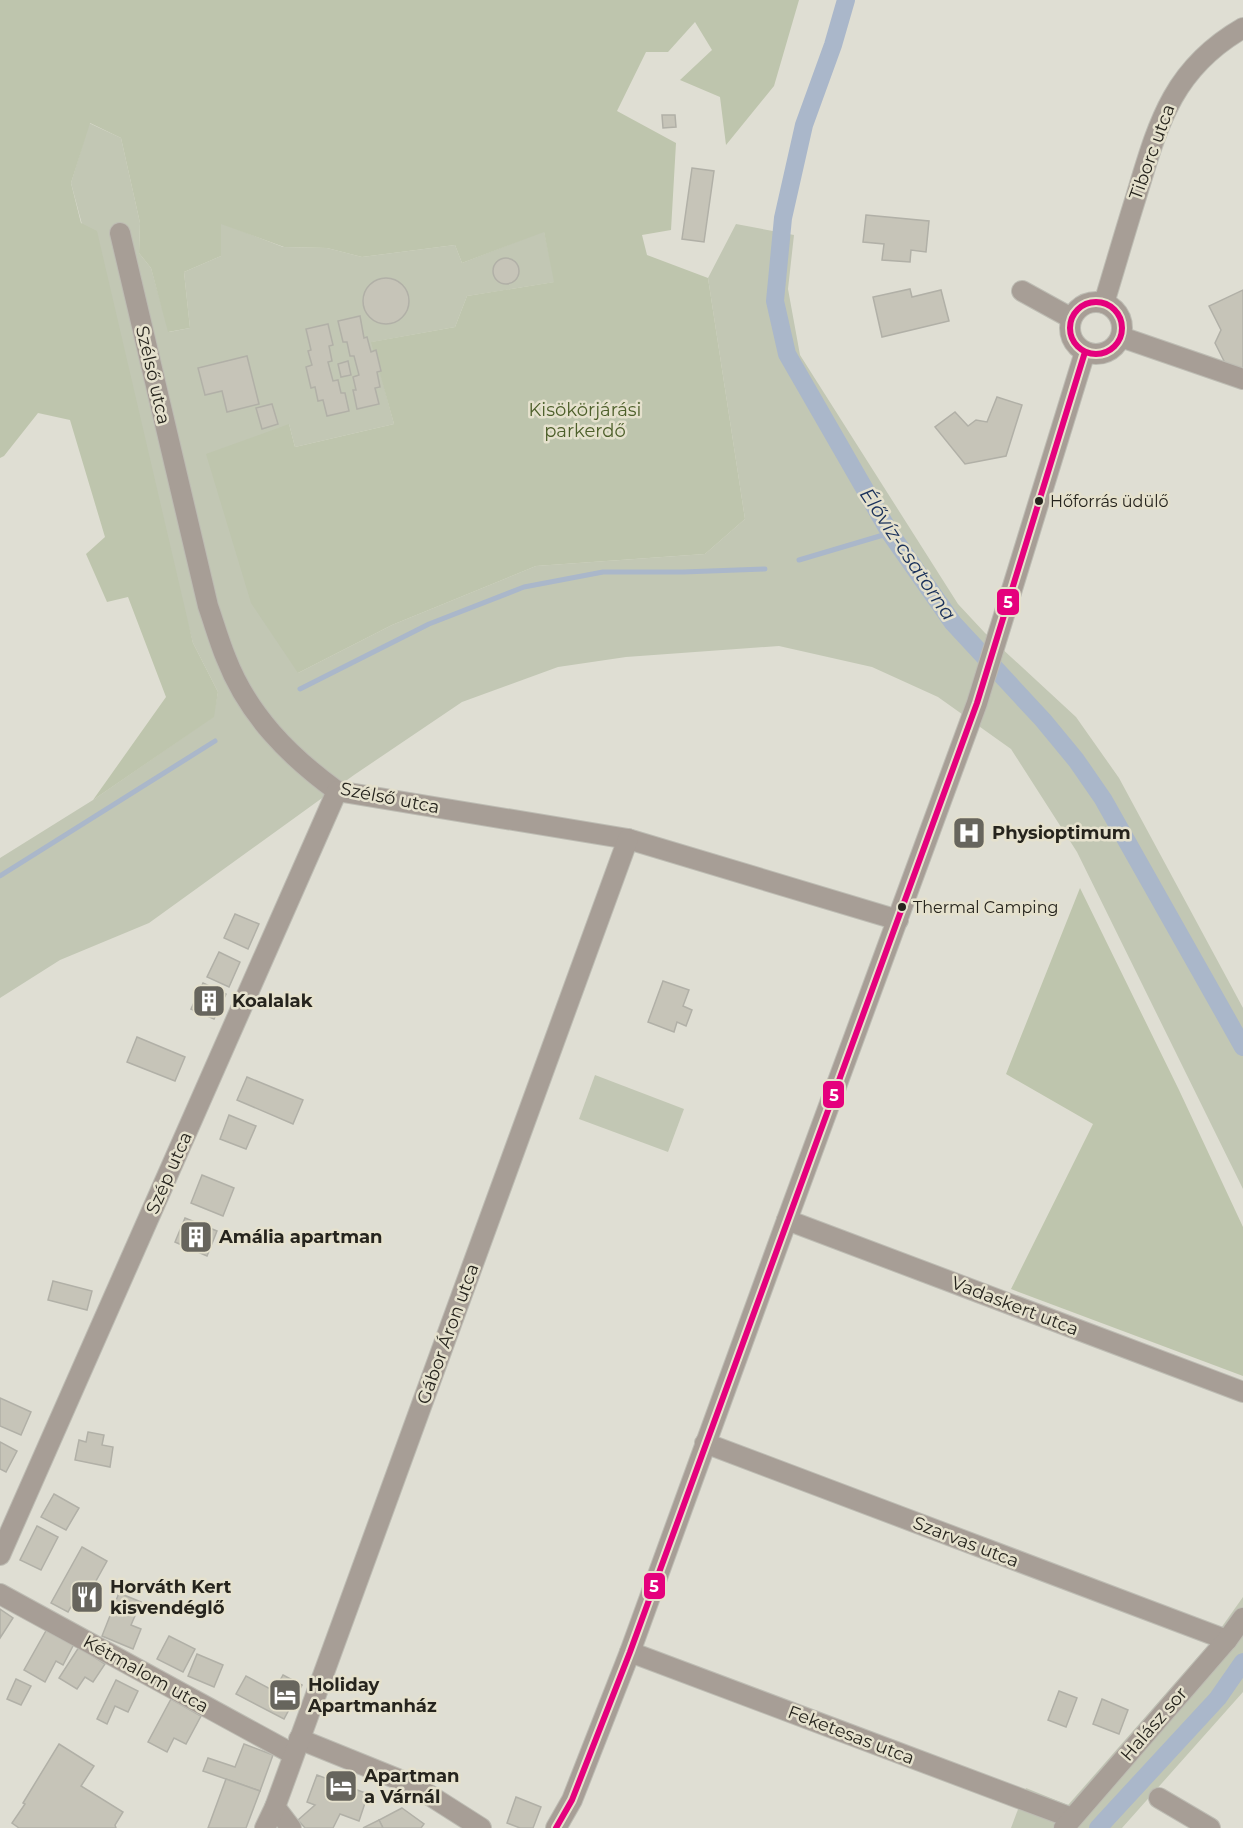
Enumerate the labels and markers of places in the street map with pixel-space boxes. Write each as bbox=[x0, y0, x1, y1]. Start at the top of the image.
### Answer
place label: Hőforrás üdülő bbox=[1050, 492, 1169, 511]
marker: Hőforrás üdülő bbox=[1033, 495, 1045, 507]
hospital icon: Physioptimum bbox=[951, 815, 987, 851]
place label: Physioptimum bbox=[992, 822, 1131, 844]
place label: Thermal Camping bbox=[913, 898, 1058, 917]
marker: Thermal Camping bbox=[896, 901, 908, 913]
building icon: Koalalak bbox=[191, 983, 227, 1019]
place label: Koalalak bbox=[232, 990, 313, 1012]
building icon: Amália apartman bbox=[178, 1219, 214, 1255]
place label: Amália apartman bbox=[218, 1226, 383, 1248]
place label: Horváth Kert kisvendéglő bbox=[110, 1576, 232, 1619]
restaurant icon: Horváth Kert kisvendéglő bbox=[69, 1579, 105, 1615]
place label: Holiday Apartmanház bbox=[307, 1674, 437, 1717]
hotel icon: Holiday Apartmanház bbox=[267, 1677, 303, 1713]
place label: Apartman a Várnál bbox=[363, 1765, 459, 1808]
hotel icon: Apartman a Várnál bbox=[323, 1768, 359, 1804]

